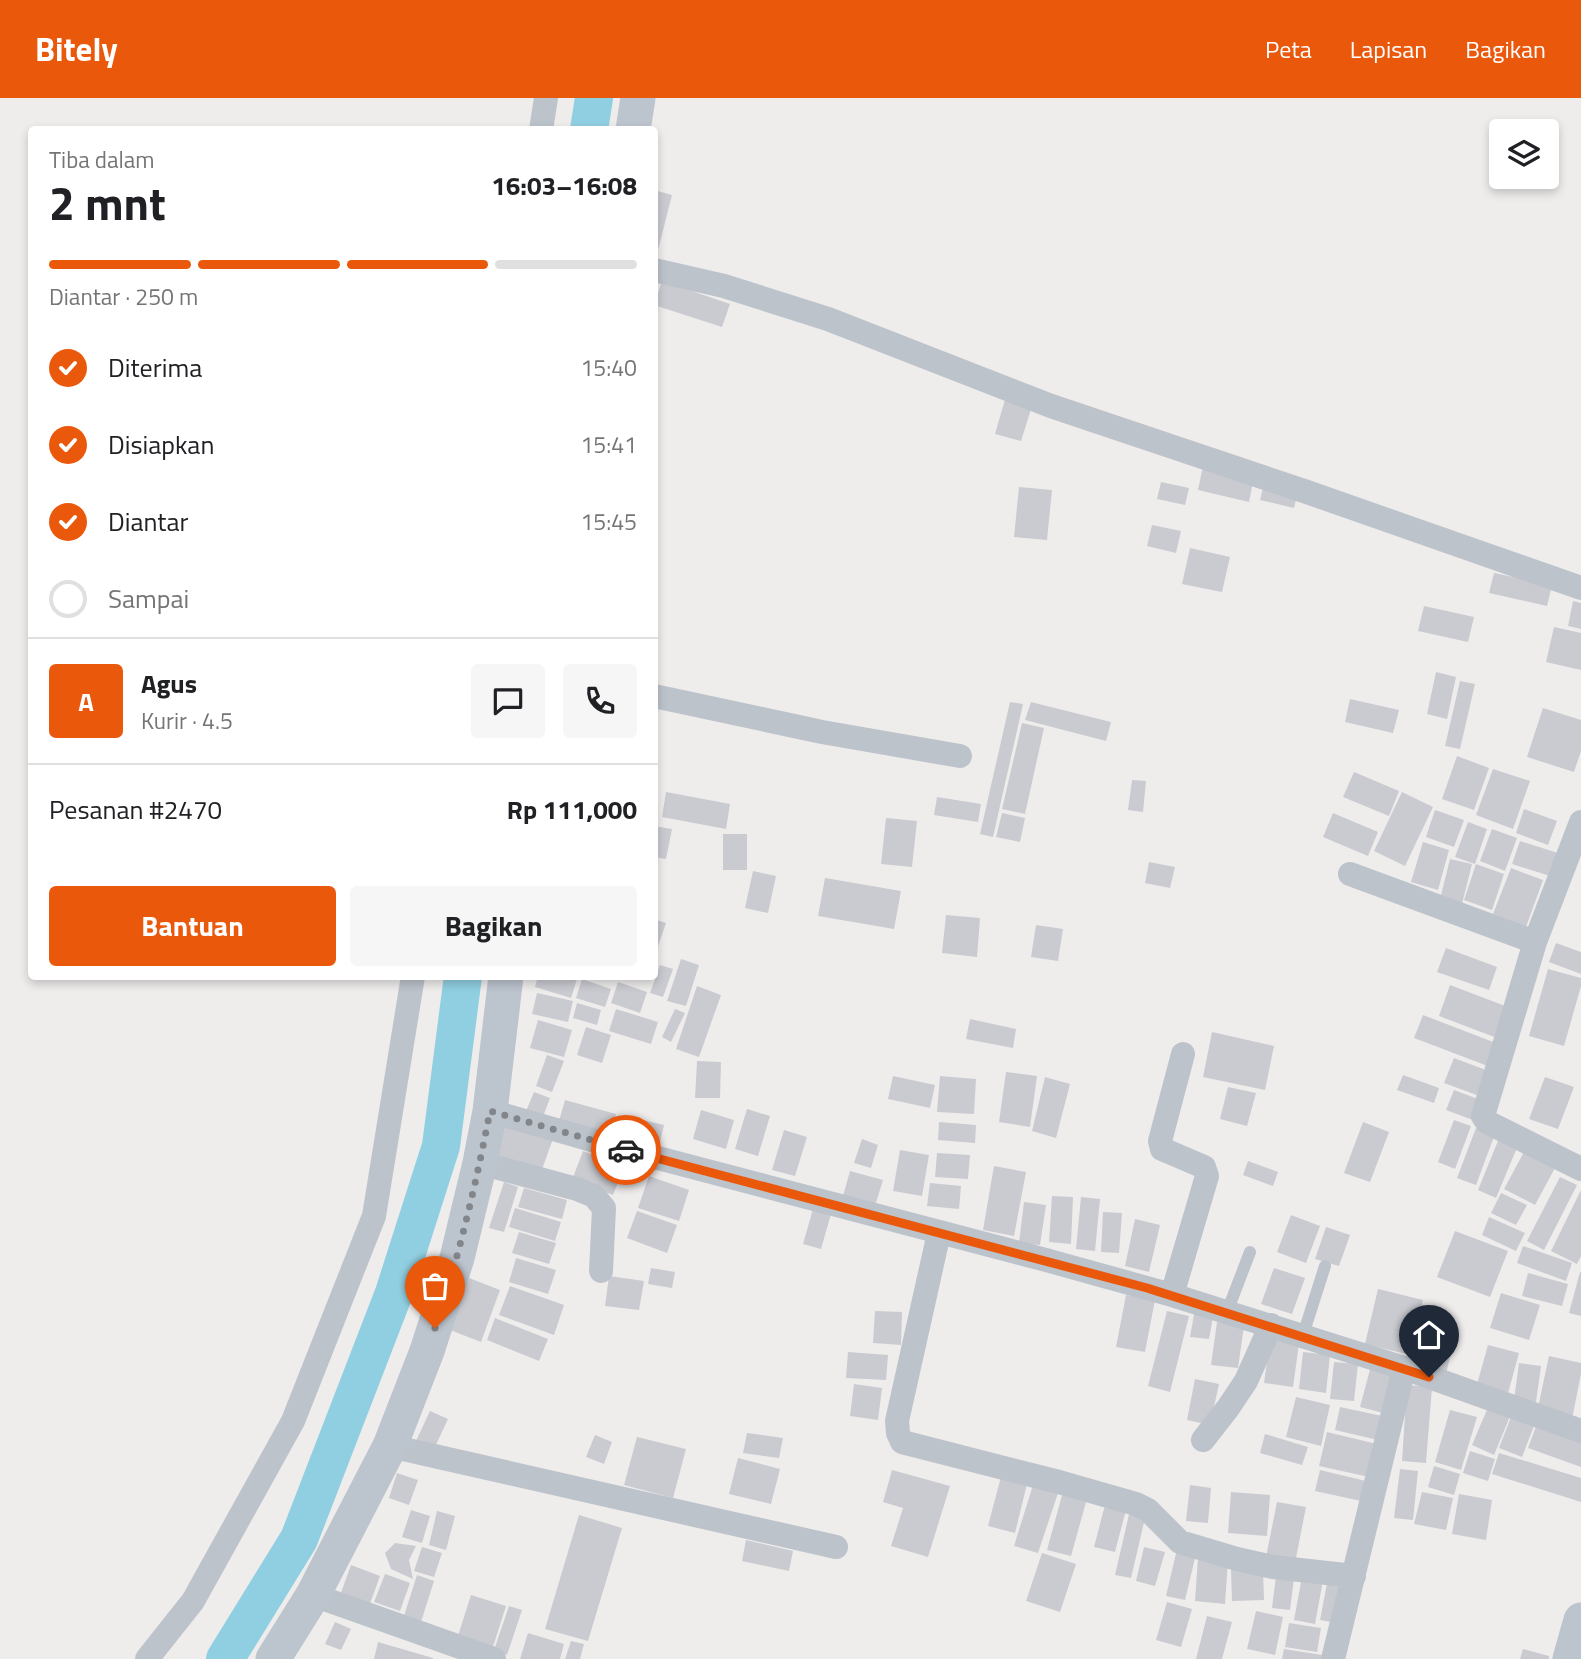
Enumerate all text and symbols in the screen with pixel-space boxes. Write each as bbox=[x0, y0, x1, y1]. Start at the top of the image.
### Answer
text: Bitely bbox=[35, 24, 118, 74]
text: Peta bbox=[1265, 31, 1312, 67]
text: Lapisan bbox=[1350, 31, 1427, 67]
text: Bagikan bbox=[1465, 31, 1546, 67]
map controls bbox=[1489, 119, 1559, 189]
button: layers bbox=[1489, 119, 1559, 189]
text: Tiba dalam bbox=[49, 142, 155, 177]
text: 16:03–16:08 bbox=[491, 166, 637, 205]
text: 2 mnt bbox=[49, 168, 166, 238]
text: Diantar · 250 m bbox=[49, 279, 198, 314]
text: Diterima bbox=[108, 348, 202, 387]
icon: check bbox=[49, 349, 87, 387]
text: 15:40 bbox=[580, 350, 637, 385]
text: Disiapkan bbox=[108, 425, 214, 464]
icon: check bbox=[49, 426, 87, 464]
text: 15:41 bbox=[580, 427, 637, 462]
text: Diantar bbox=[108, 502, 189, 541]
icon: check bbox=[49, 503, 87, 541]
text: 15:45 bbox=[580, 504, 637, 539]
text: Sampai bbox=[108, 579, 189, 618]
text: Agus bbox=[141, 664, 197, 703]
button: chat bbox=[471, 664, 545, 738]
button: phone bbox=[563, 664, 637, 738]
text: A bbox=[78, 682, 94, 721]
text: Kurir · 4.5 bbox=[141, 703, 233, 738]
text: Pesanan #2470 bbox=[49, 790, 222, 829]
text: Rp 111,000 bbox=[507, 790, 637, 829]
button: Bantuan bbox=[49, 886, 336, 966]
button: Bagikan bbox=[350, 886, 637, 966]
courier bbox=[591, 1115, 661, 1185]
icon: car bbox=[607, 1131, 645, 1169]
pin bbox=[405, 1256, 465, 1328]
icon: bag bbox=[416, 1267, 454, 1305]
pin bbox=[1399, 1305, 1459, 1377]
icon: home bbox=[1410, 1316, 1448, 1354]

